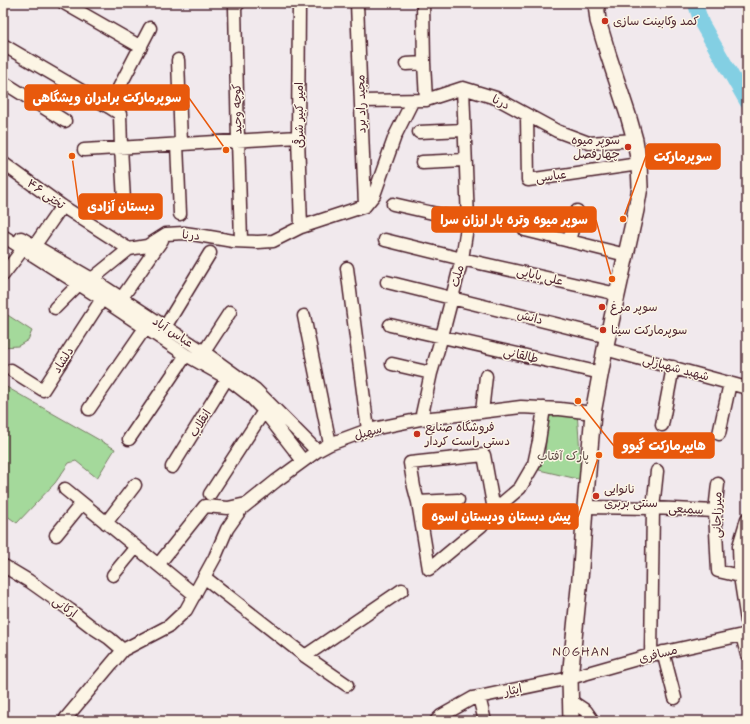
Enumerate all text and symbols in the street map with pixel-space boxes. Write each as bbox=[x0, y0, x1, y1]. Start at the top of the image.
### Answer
place label: کمد وکابینت سازی bbox=[613, 14, 699, 30]
marker: کمد وکابینت سازی bbox=[600, 16, 610, 26]
street label: مجید راد برد bbox=[353, 74, 371, 133]
street label: امیر کبیر شرقی bbox=[292, 82, 308, 148]
street label: کوچه وحید bbox=[230, 83, 246, 135]
callout: سوپرمارکت برادران ویشگاهی bbox=[25, 85, 189, 110]
text: سوپرمارکت برادران ویشگاهی bbox=[33, 89, 182, 107]
street label: درنا bbox=[489, 92, 512, 114]
place label: سوپر میوه چهارفصل bbox=[571, 133, 620, 163]
marker: سوپر میوه چهارفصل bbox=[623, 142, 633, 152]
callout: سوپرمارکت bbox=[646, 144, 720, 169]
text: سوپرمارکت bbox=[654, 149, 712, 166]
street label: عباسی bbox=[535, 167, 568, 187]
street label: تختی ۴۶ bbox=[23, 176, 68, 214]
callout: دبستان آزادی bbox=[79, 194, 162, 219]
text: دبستان آزادی bbox=[87, 199, 155, 216]
callout: سوپر میوه وتره بار ارزان سرا bbox=[432, 207, 596, 232]
text: سوپر میوه وتره بار ارزان سرا bbox=[440, 212, 588, 229]
street label: درنا bbox=[181, 227, 201, 245]
street label: ملت bbox=[447, 263, 469, 289]
street label: علی بابایی bbox=[515, 264, 565, 290]
place label: سوپر مرغ bbox=[610, 300, 658, 316]
marker: سوپر مرغ bbox=[597, 302, 607, 312]
street label: دانش bbox=[515, 307, 544, 329]
street label: عباس آباد bbox=[149, 314, 196, 352]
place label: سوپرمارکت سینا bbox=[611, 323, 687, 339]
marker: سوپرمارکت سینا bbox=[598, 325, 608, 335]
street label: دلشاد bbox=[49, 344, 78, 377]
street label: طالقانی bbox=[502, 344, 540, 368]
street label: شهید شهبازلی bbox=[641, 352, 711, 386]
street label: انقلاب bbox=[186, 407, 216, 440]
place label: فروشگاه صنایع دستی راست کردار bbox=[424, 420, 510, 450]
street label: سهیل bbox=[352, 421, 384, 445]
marker: فروشگاه صنایع دستی راست کردار bbox=[412, 429, 422, 439]
callout: هایپرمارکت گیوو bbox=[614, 433, 714, 458]
text: هایپرمارکت گیوو bbox=[621, 437, 706, 455]
park label: پارک آفتاب bbox=[537, 449, 589, 465]
place label: نانوایی سنتی بربری bbox=[604, 482, 658, 512]
marker: نانوایی سنتی بربری bbox=[591, 491, 601, 501]
street label: میرزاجانی bbox=[710, 492, 726, 538]
street label: سمیعی bbox=[668, 501, 704, 519]
callout: پیش دبستان ودبستان اسوه bbox=[423, 504, 578, 529]
text: پیش دبستان ودبستان اسوه bbox=[431, 509, 571, 526]
street label: ارکانی bbox=[49, 593, 80, 622]
street label: مسافری bbox=[637, 642, 679, 667]
district label: NOGHAN bbox=[552, 644, 610, 661]
street label: ایثار bbox=[502, 681, 524, 701]

